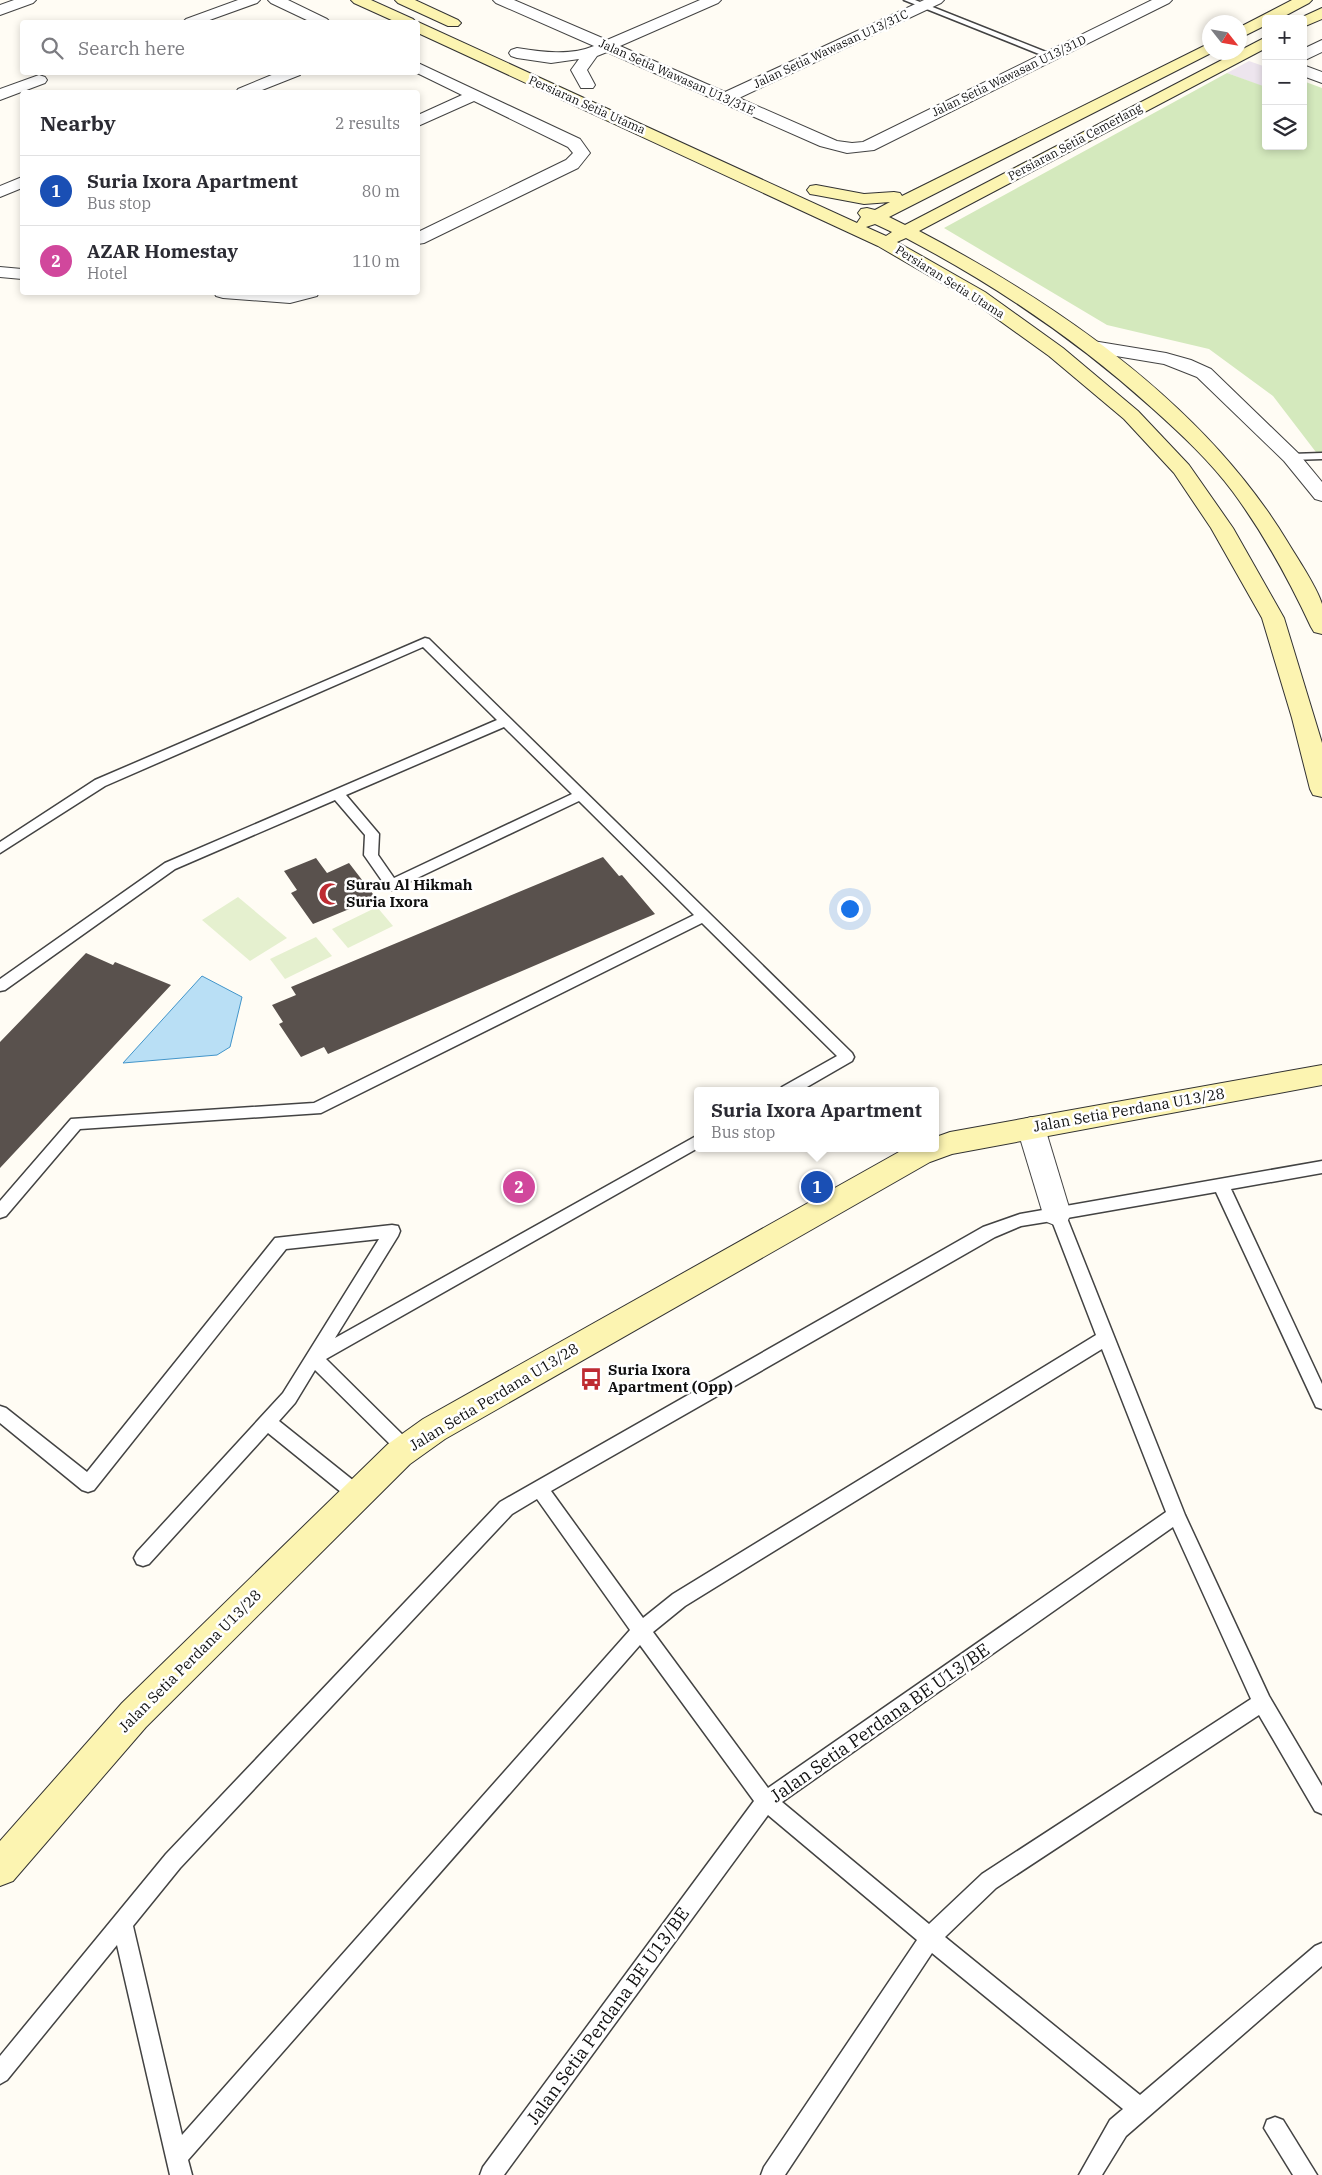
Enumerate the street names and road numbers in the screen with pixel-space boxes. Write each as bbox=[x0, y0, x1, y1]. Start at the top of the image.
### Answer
street label: Jalan Setia Wawasan U13/31C bbox=[751, 6, 911, 91]
street label: Jalan Setia Wawasan U13/31D bbox=[929, 32, 1088, 120]
street label: Jalan Setia Wawasan U13/31E bbox=[597, 35, 758, 118]
street label: Persiaran Setia Utama bbox=[527, 72, 648, 137]
street label: Persiaran Setia Cemerlang bbox=[1005, 100, 1145, 183]
street label: Persiaran Setia Utama bbox=[893, 242, 1008, 322]
street label: Jalan Setia Perdana U13/28 bbox=[1032, 1083, 1226, 1136]
street label: Jalan Setia Perdana U13/28 bbox=[406, 1338, 582, 1455]
street label: Jalan Setia Perdana U13/28 bbox=[114, 1585, 265, 1736]
street label: Jalan Setia Perdana BE U13/BE bbox=[766, 1638, 994, 1807]
street label: Jalan Setia Perdana BE U13/BE bbox=[521, 1903, 694, 2129]

